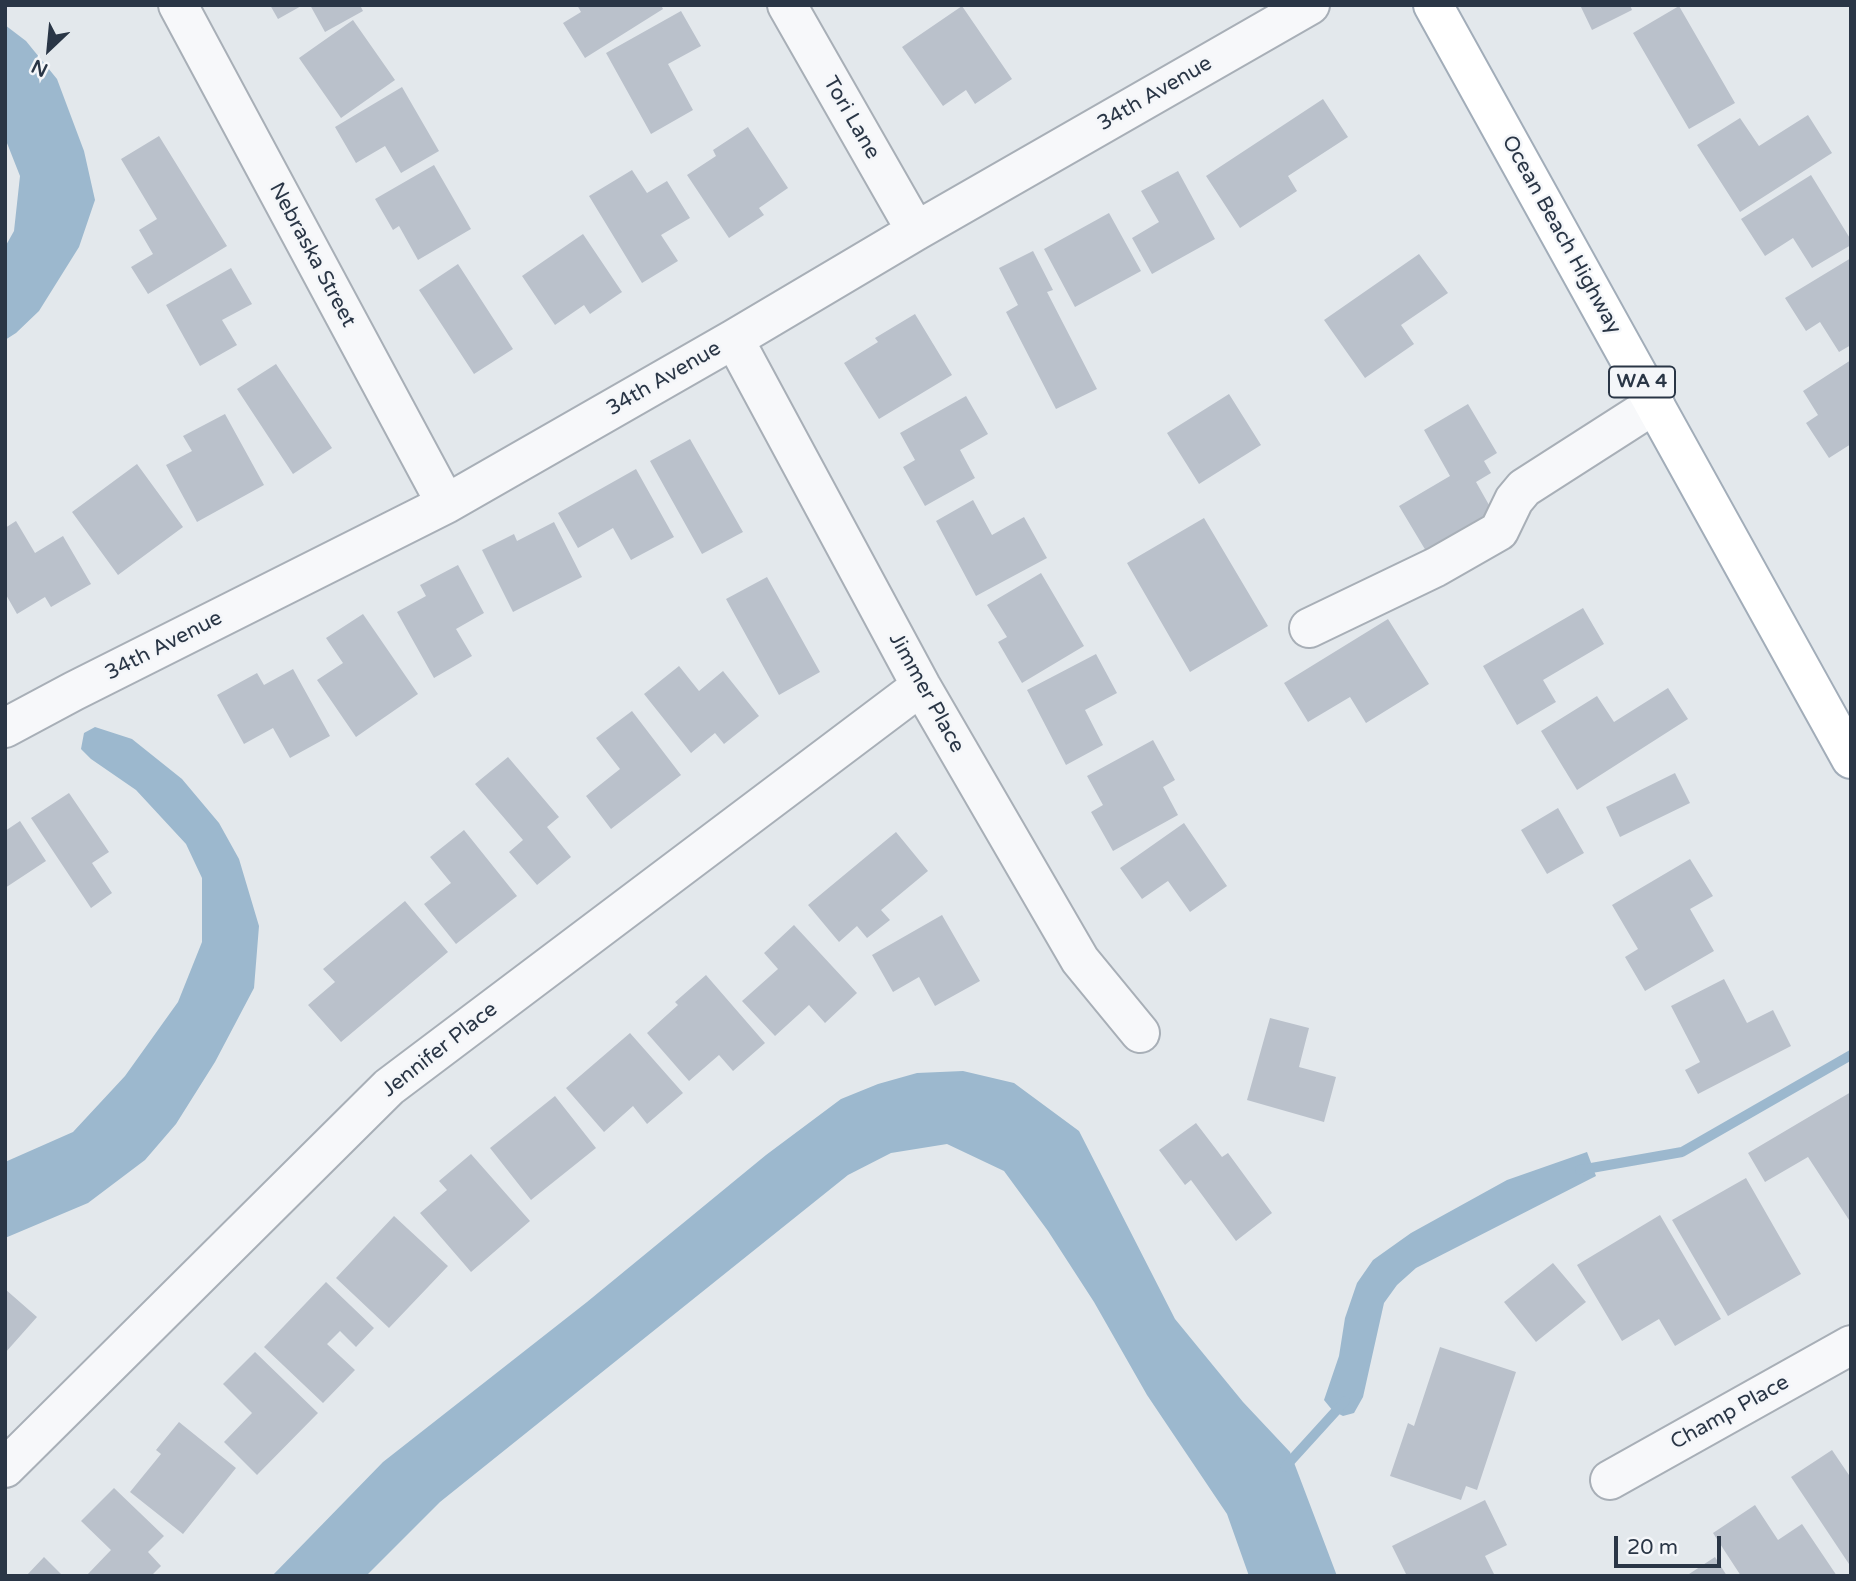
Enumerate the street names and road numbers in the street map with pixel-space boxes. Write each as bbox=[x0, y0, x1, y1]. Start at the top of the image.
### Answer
street label: 34th Avenue bbox=[1093, 51, 1217, 137]
street label: Tori Lane bbox=[817, 72, 885, 164]
street label: Ocean Beach Highway bbox=[1496, 131, 1626, 339]
street label: Nebraska Street bbox=[263, 178, 361, 332]
street label: 34th Avenue bbox=[602, 336, 726, 422]
road number: WA 4 bbox=[1609, 366, 1675, 398]
street label: 34th Avenue bbox=[101, 606, 227, 686]
street label: Jimmer Place bbox=[883, 629, 969, 757]
street label: Jennifer Place bbox=[377, 997, 503, 1103]
street label: Champ Place bbox=[1667, 1370, 1793, 1456]

